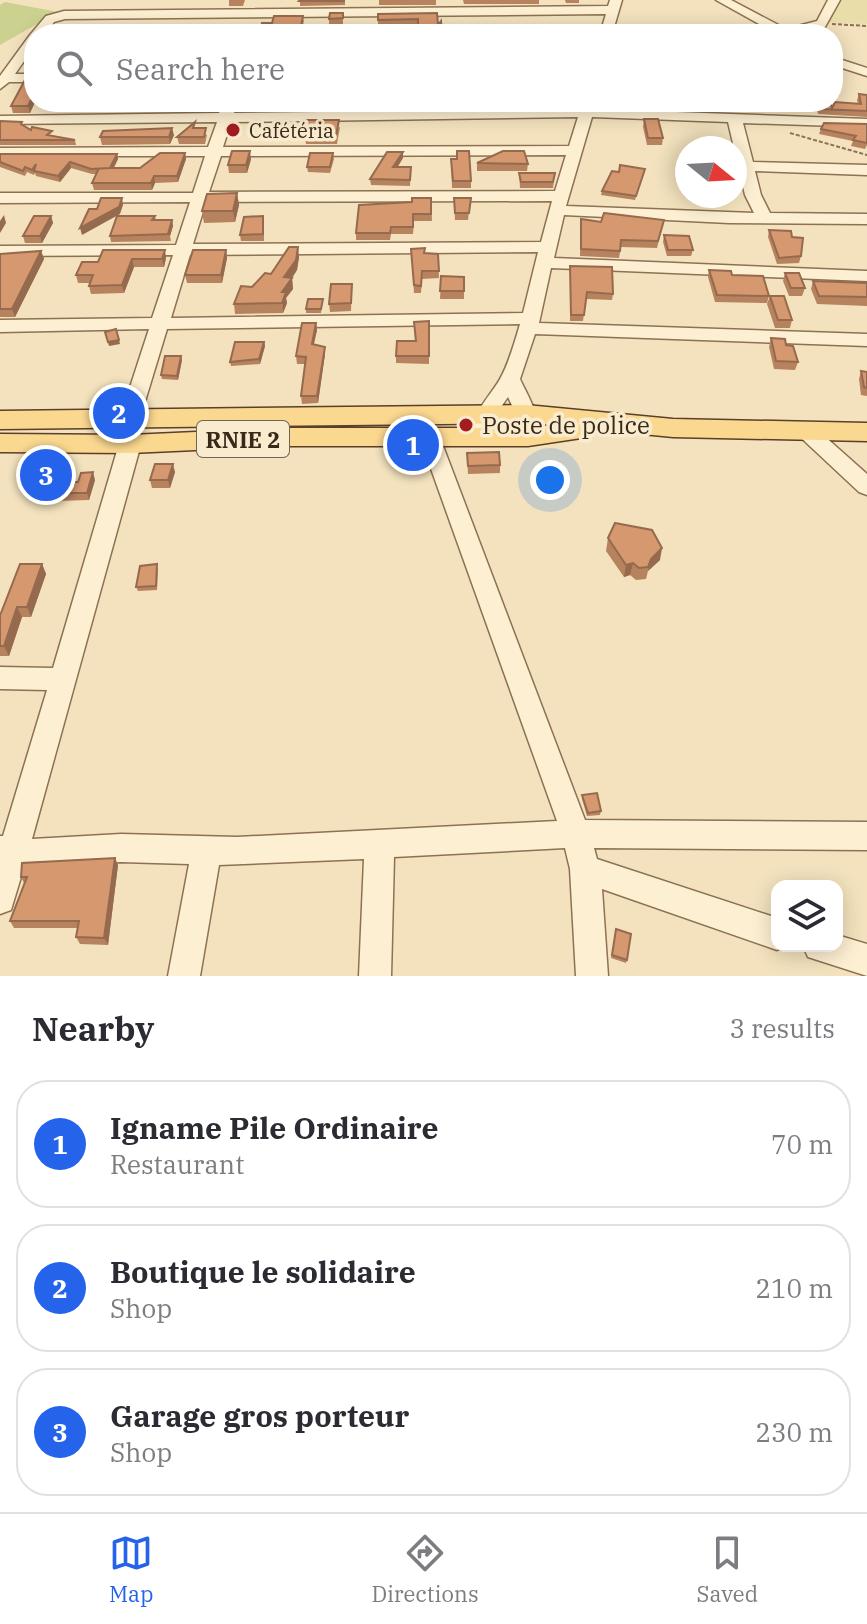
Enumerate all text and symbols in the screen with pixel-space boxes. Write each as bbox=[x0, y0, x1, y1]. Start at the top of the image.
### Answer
search box bbox=[24, 24, 843, 112]
icon: search bbox=[52, 46, 96, 90]
text: Search here bbox=[116, 49, 285, 88]
place label: Cafétéria bbox=[249, 117, 334, 144]
marker: Cafétéria bbox=[224, 121, 242, 139]
north arrow bbox=[675, 136, 747, 208]
pin: 2 bbox=[93, 383, 145, 443]
place label: Poste de police bbox=[482, 409, 650, 441]
pin: 1 bbox=[387, 415, 439, 475]
marker: Poste de police bbox=[457, 416, 475, 434]
road number: RNIE 2 bbox=[197, 421, 289, 457]
pin: 3 bbox=[20, 445, 72, 505]
your location bbox=[530, 460, 570, 500]
map controls bbox=[771, 880, 843, 952]
button: layers bbox=[771, 880, 843, 952]
text: Nearby bbox=[32, 1006, 154, 1050]
text: 3 results bbox=[729, 1011, 835, 1045]
text: Igname Pile Ordinaire bbox=[110, 1108, 439, 1147]
text: 1 bbox=[52, 1127, 68, 1161]
text: 70 m bbox=[771, 1127, 833, 1161]
text: Restaurant bbox=[110, 1147, 244, 1181]
text: Boutique le solidaire bbox=[110, 1252, 416, 1291]
text: 2 bbox=[52, 1271, 68, 1305]
text: 210 m bbox=[755, 1271, 833, 1305]
text: Shop bbox=[110, 1291, 172, 1325]
text: Garage gros porteur bbox=[110, 1396, 409, 1435]
text: 3 bbox=[52, 1415, 68, 1449]
text: 230 m bbox=[755, 1415, 833, 1449]
text: Shop bbox=[110, 1435, 172, 1469]
tab: Map bbox=[109, 1531, 154, 1608]
tab: Directions bbox=[371, 1531, 479, 1608]
tab: Saved bbox=[696, 1531, 758, 1608]

